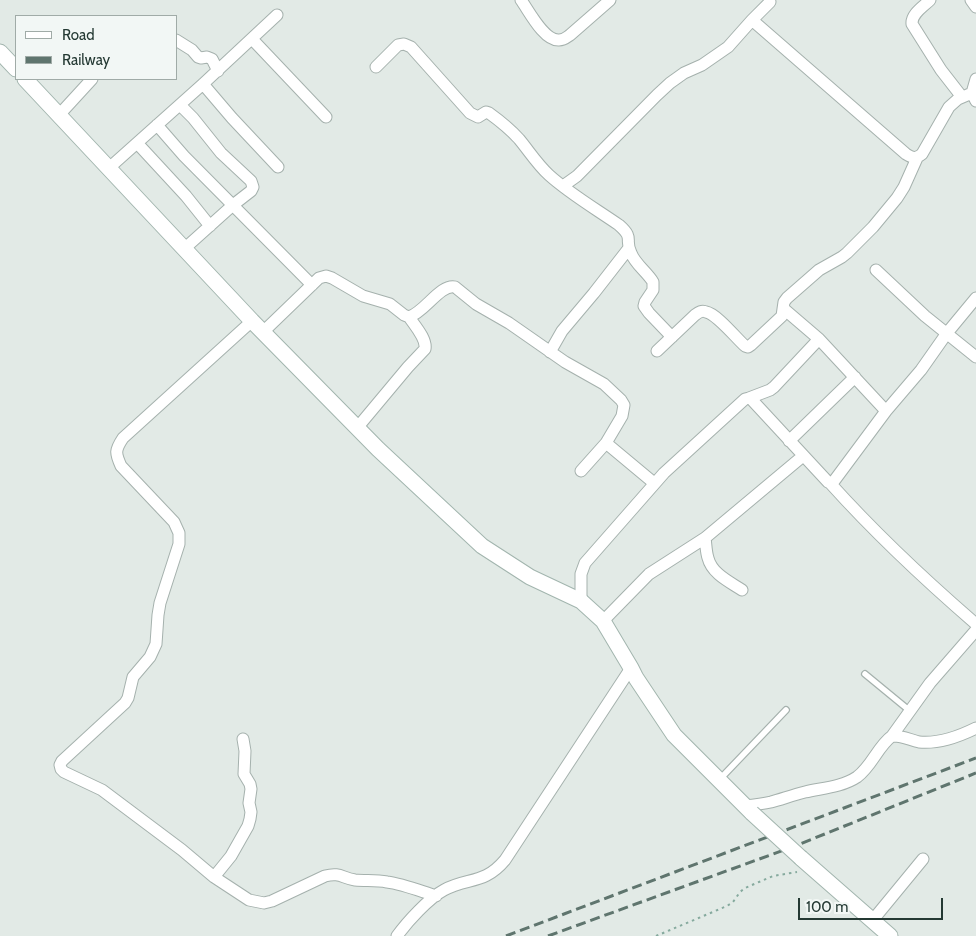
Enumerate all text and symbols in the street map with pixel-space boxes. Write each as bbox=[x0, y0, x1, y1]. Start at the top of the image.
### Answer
legend bbox=[15, 15, 178, 80]
text: Road bbox=[62, 26, 95, 44]
text: Railway bbox=[62, 51, 110, 69]
scale bar bbox=[801, 888, 946, 920]
text: 100 m bbox=[806, 898, 848, 916]

